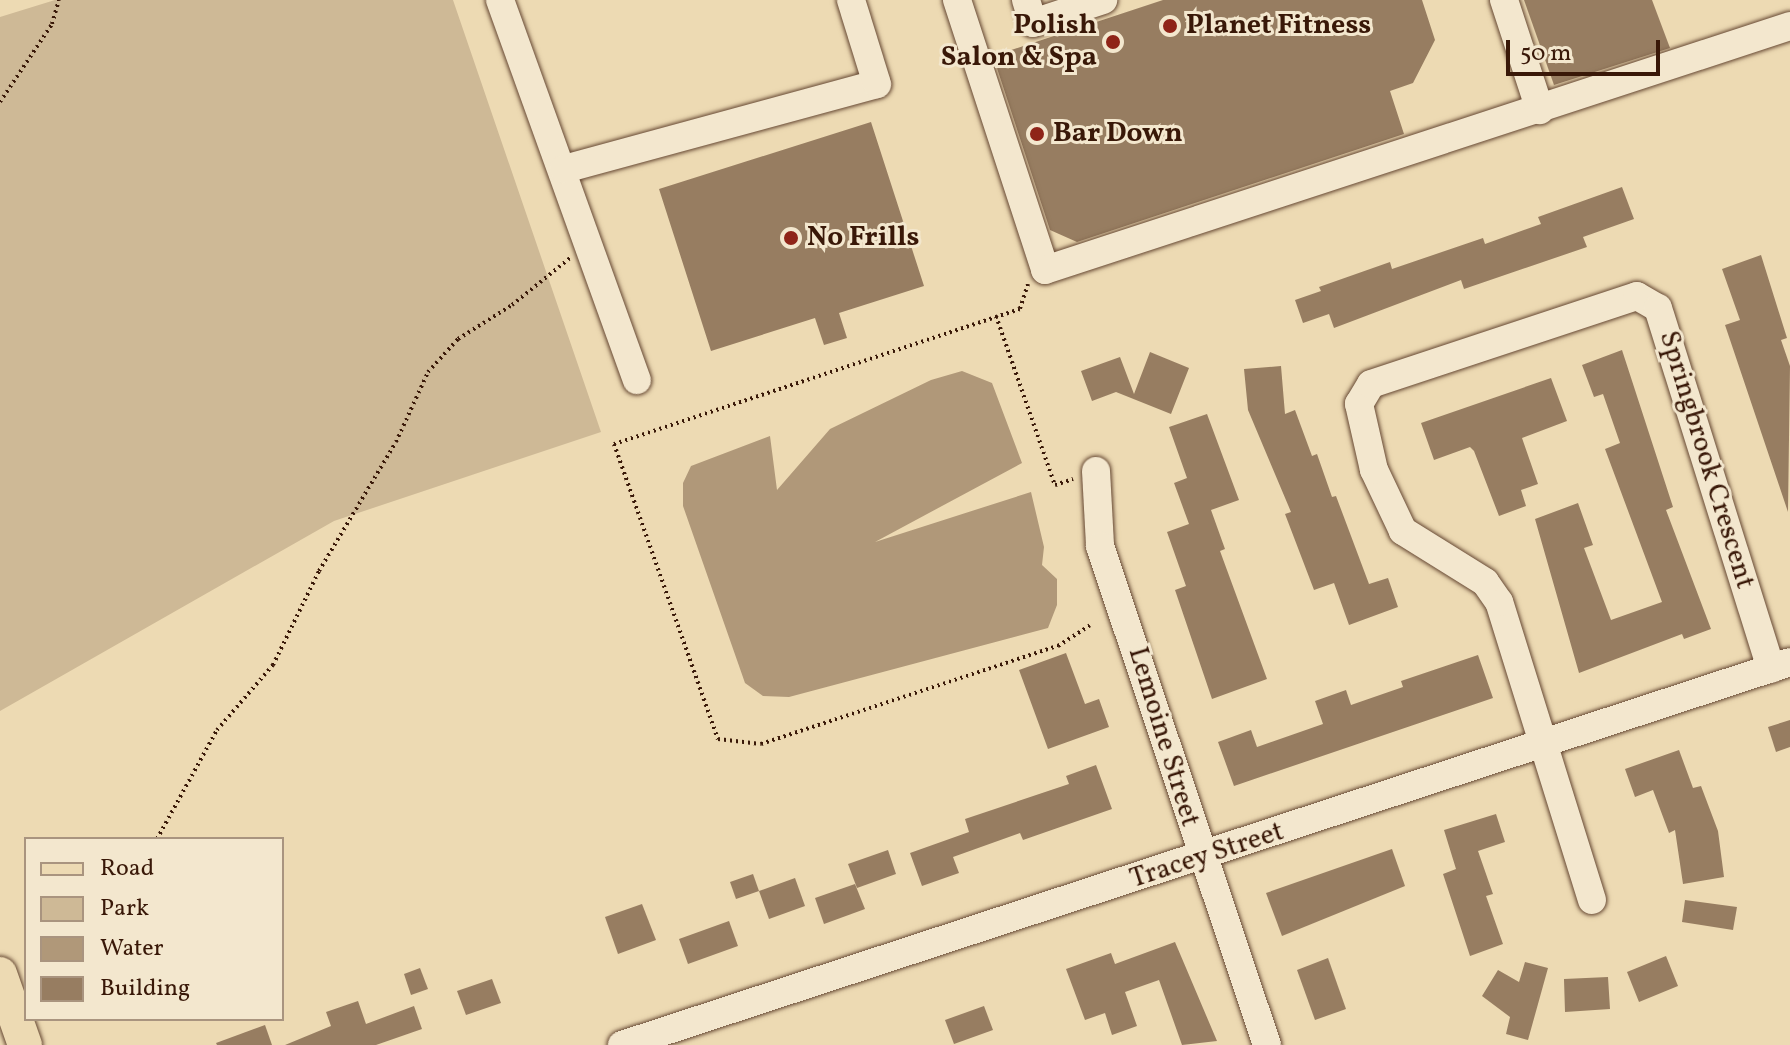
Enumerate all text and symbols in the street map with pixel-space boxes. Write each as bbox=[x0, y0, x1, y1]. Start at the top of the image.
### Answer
place label: Polish Salon & Spa bbox=[941, 9, 1097, 75]
place label: Planet Fitness bbox=[1186, 9, 1371, 43]
marker: Planet Fitness bbox=[1161, 17, 1179, 35]
scale bar bbox=[1510, 24, 1664, 74]
marker: Polish Salon & Spa bbox=[1104, 33, 1122, 51]
text: 50 m bbox=[1520, 37, 1572, 71]
place label: Bar Down bbox=[1053, 117, 1183, 151]
marker: Bar Down bbox=[1028, 125, 1046, 143]
place label: No Frills bbox=[807, 221, 919, 255]
marker: No Frills bbox=[782, 229, 800, 247]
street label: Springbrook Crescent bbox=[1651, 327, 1761, 593]
street label: Lemoine Street bbox=[1120, 643, 1206, 831]
street label: Tracey Street bbox=[1125, 815, 1289, 897]
legend bbox=[24, 837, 284, 1021]
text: Road bbox=[100, 852, 154, 886]
text: Park bbox=[100, 892, 149, 926]
text: Water bbox=[100, 932, 164, 966]
text: Building bbox=[100, 972, 190, 1006]

